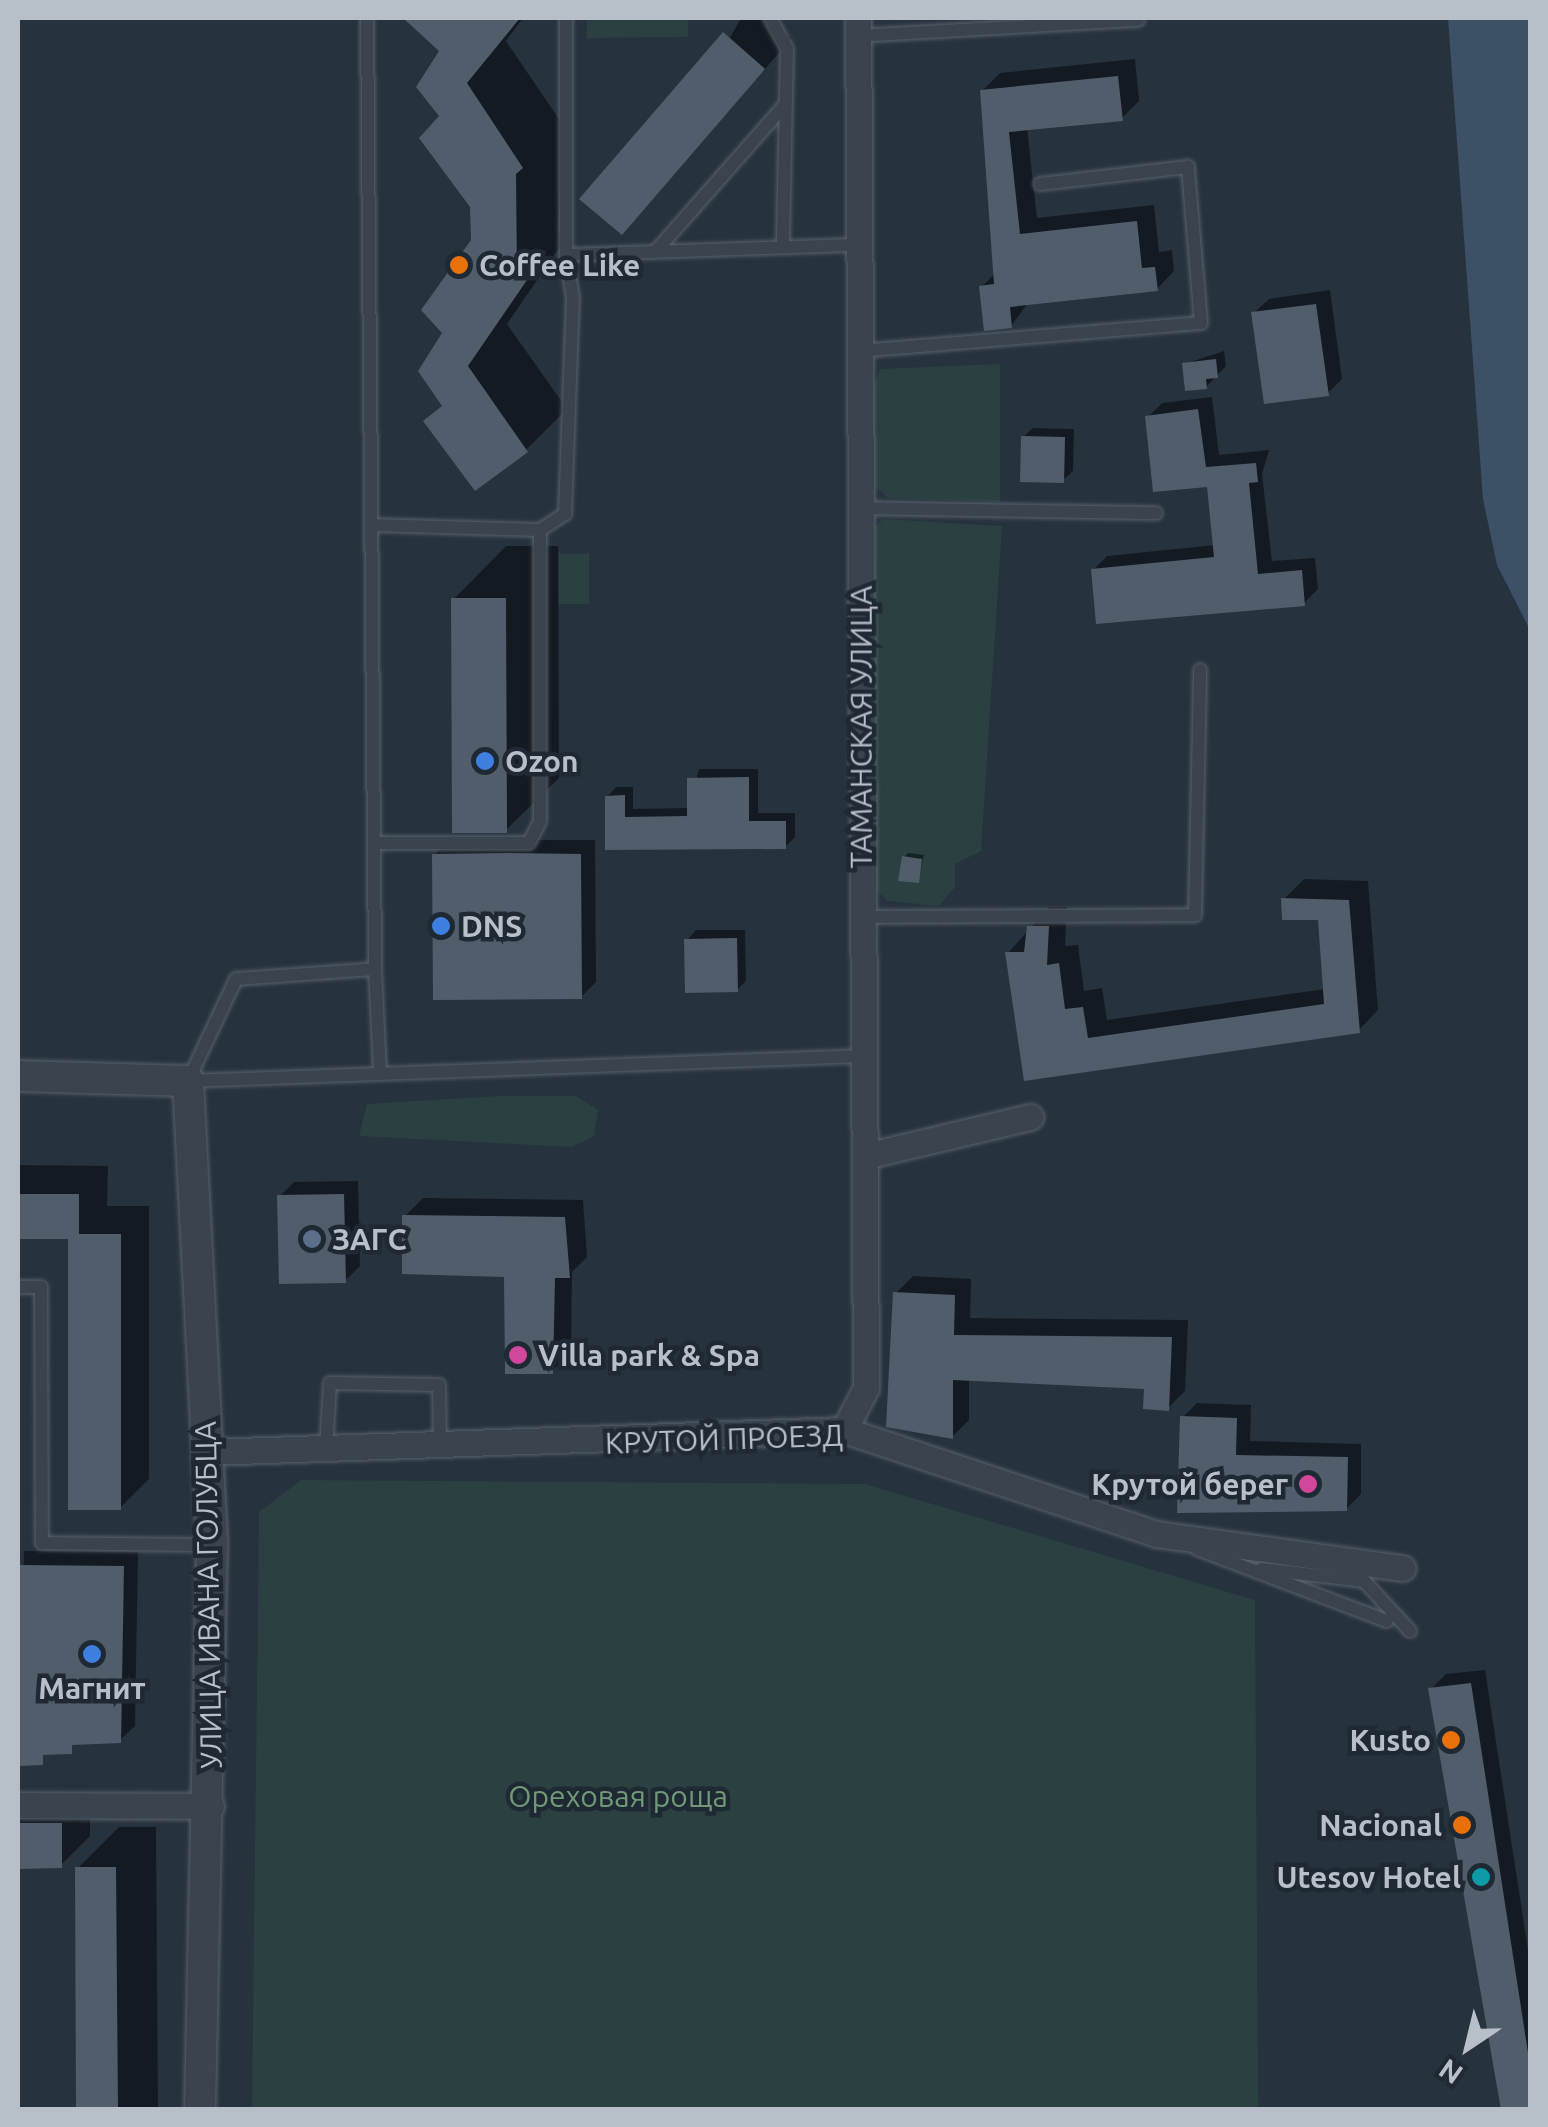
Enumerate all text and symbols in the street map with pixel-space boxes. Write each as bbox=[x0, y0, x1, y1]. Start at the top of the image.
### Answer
place label: Coffee Like bbox=[479, 247, 640, 283]
marker: Coffee Like bbox=[448, 254, 470, 276]
street label: ТАМАНСКАЯ УЛИЦА bbox=[843, 585, 879, 869]
place label: Ozon bbox=[505, 743, 579, 779]
marker: Ozon bbox=[474, 750, 496, 772]
place label: DNS bbox=[461, 908, 522, 944]
marker: DNS bbox=[430, 915, 452, 937]
place label: ЗАГС bbox=[332, 1221, 407, 1257]
marker: ЗАГС bbox=[301, 1228, 323, 1250]
place label: Villa park & Spa bbox=[538, 1337, 760, 1373]
marker: Villa park & Spa bbox=[507, 1344, 529, 1366]
street label: КРУТОЙ ПРОЕЗД bbox=[604, 1417, 844, 1461]
street label: УЛИЦА ИВАНА ГОЛУБЦА bbox=[187, 1421, 229, 1769]
place label: Крутой берег bbox=[1091, 1466, 1288, 1502]
marker: Крутой берег bbox=[1297, 1473, 1319, 1495]
marker: Магнит bbox=[81, 1643, 103, 1665]
place label: Магнит bbox=[38, 1670, 146, 1706]
place label: Kusto bbox=[1350, 1722, 1431, 1758]
marker: Kusto bbox=[1440, 1729, 1462, 1751]
park label: Ореховая роща bbox=[508, 1778, 728, 1814]
place label: Nacional bbox=[1319, 1807, 1442, 1843]
marker: Nacional bbox=[1451, 1814, 1473, 1836]
place label: Utesov Hotel bbox=[1277, 1859, 1461, 1895]
marker: Utesov Hotel bbox=[1470, 1866, 1492, 1888]
north arrow bbox=[1418, 1997, 1518, 2097]
text: N bbox=[1433, 2053, 1468, 2091]

